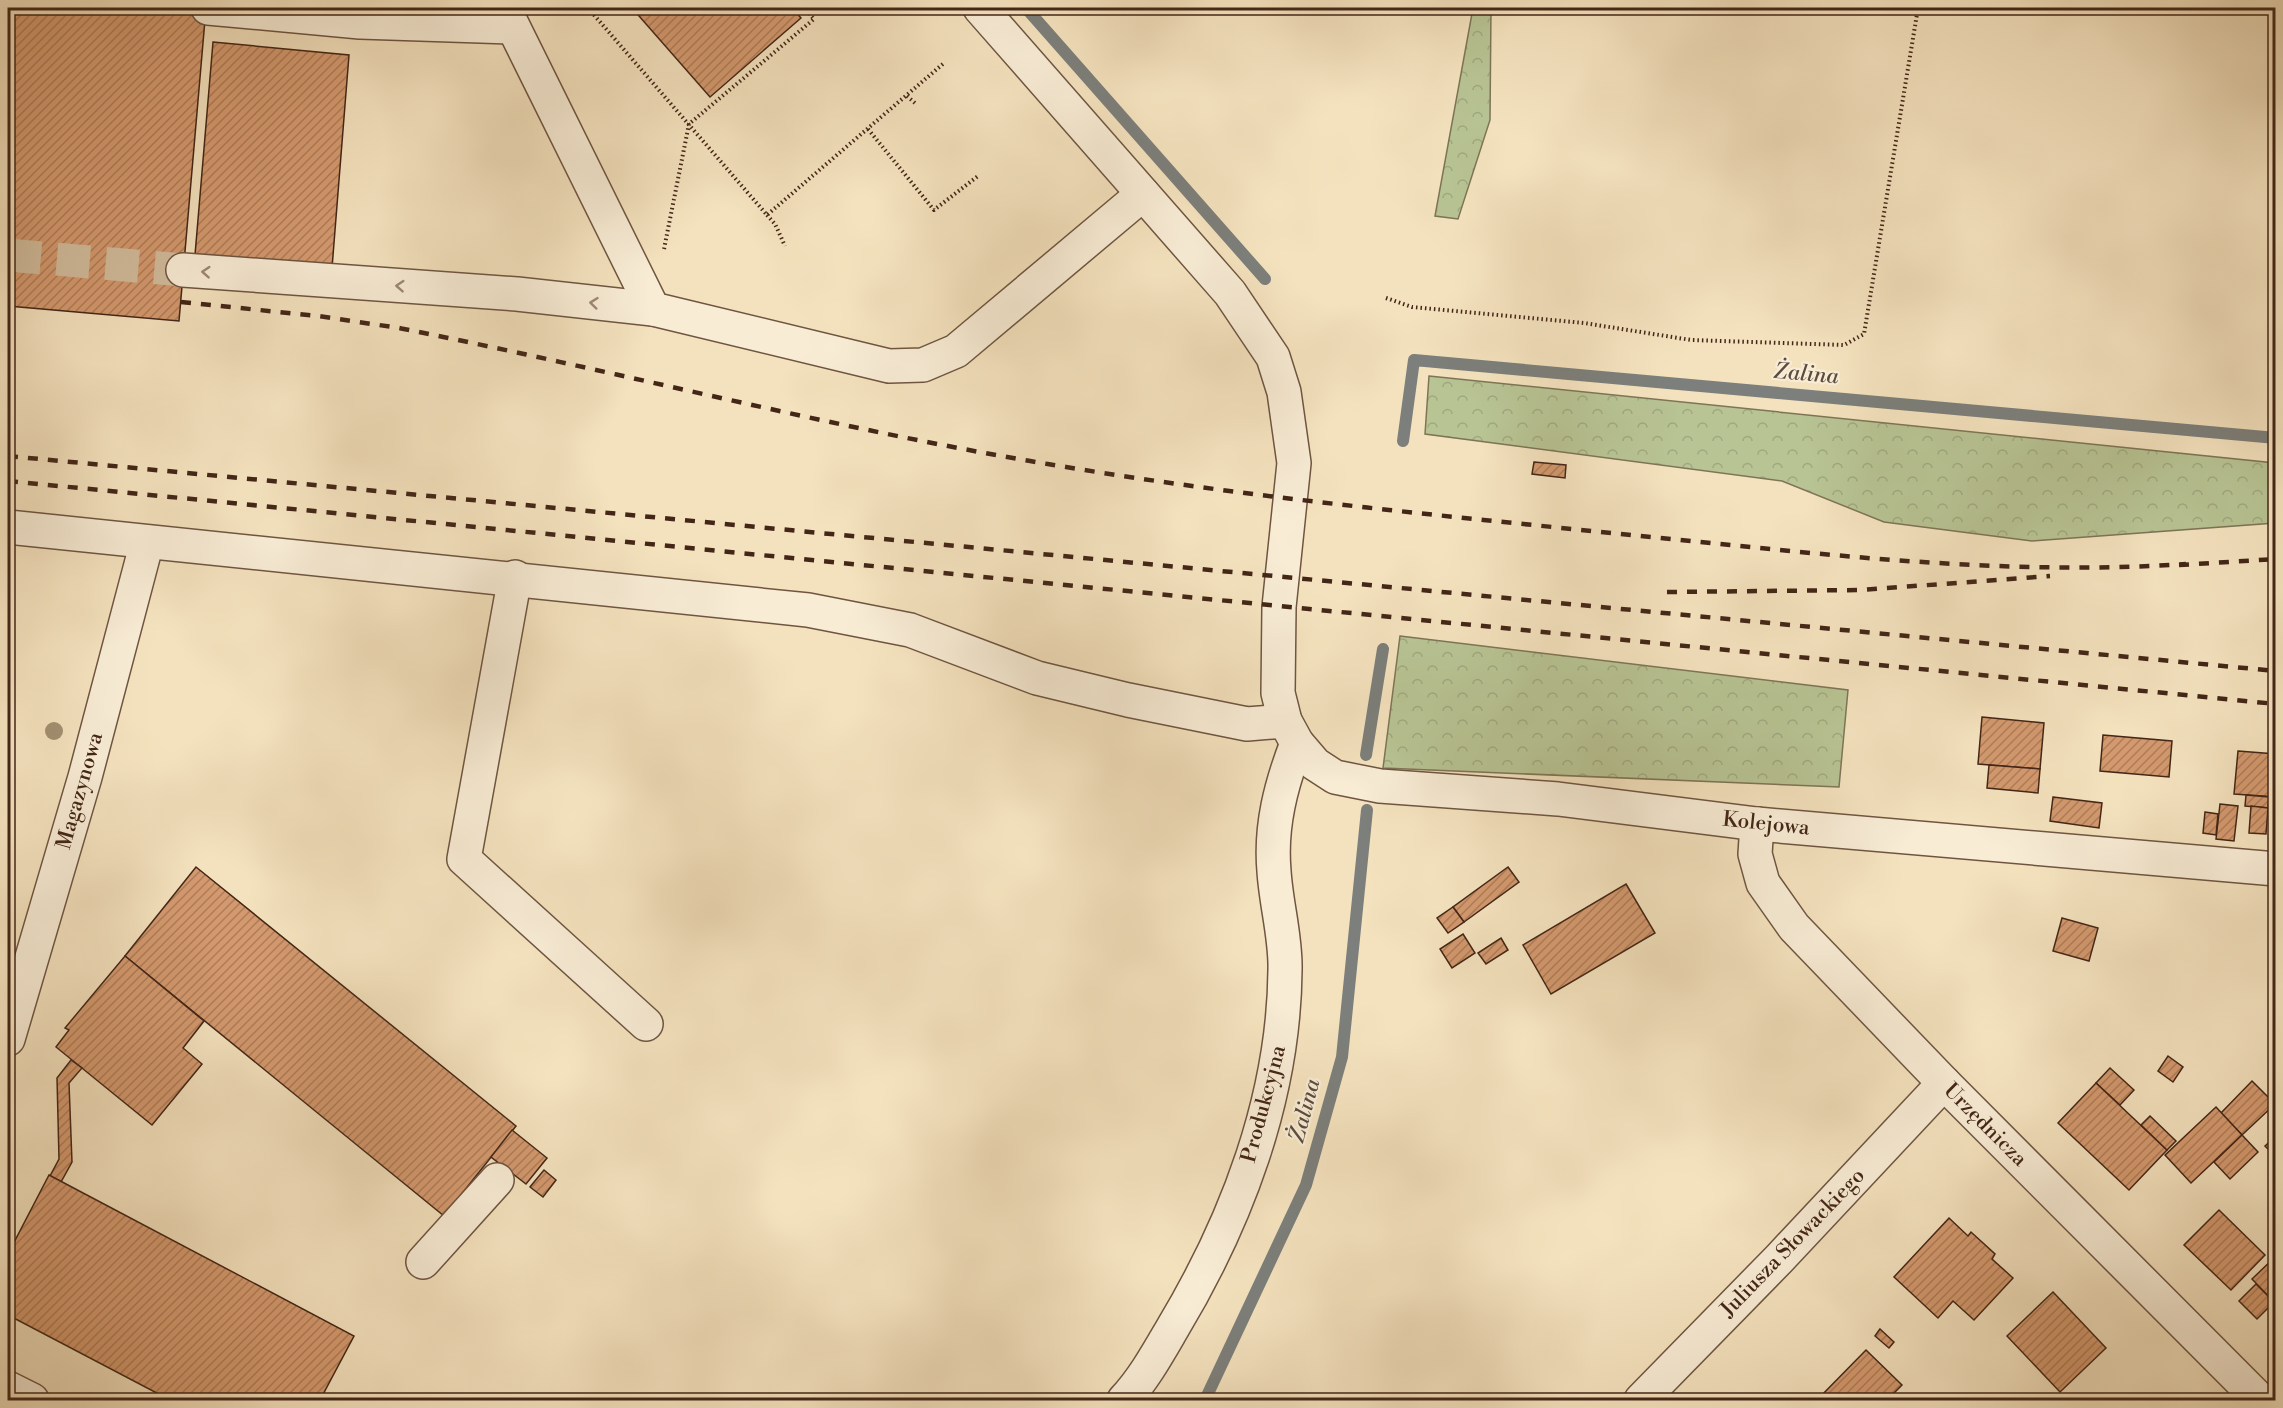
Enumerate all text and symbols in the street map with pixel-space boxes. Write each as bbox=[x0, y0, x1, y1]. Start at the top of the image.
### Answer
one-way arrow bbox=[201, 266, 210, 279]
one-way arrow bbox=[396, 280, 405, 293]
one-way arrow bbox=[590, 297, 599, 310]
water label: Żalina bbox=[1772, 357, 1840, 390]
street label: Magazynowa bbox=[51, 729, 109, 852]
street label: Kolejowa bbox=[1721, 807, 1811, 842]
street label: Produkcyjna bbox=[1236, 1042, 1292, 1166]
water label: Żalina bbox=[1283, 1075, 1327, 1146]
street label: Urzędnicza bbox=[1938, 1078, 2032, 1172]
street label: Juliusza Słowackiego bbox=[1715, 1163, 1871, 1324]

